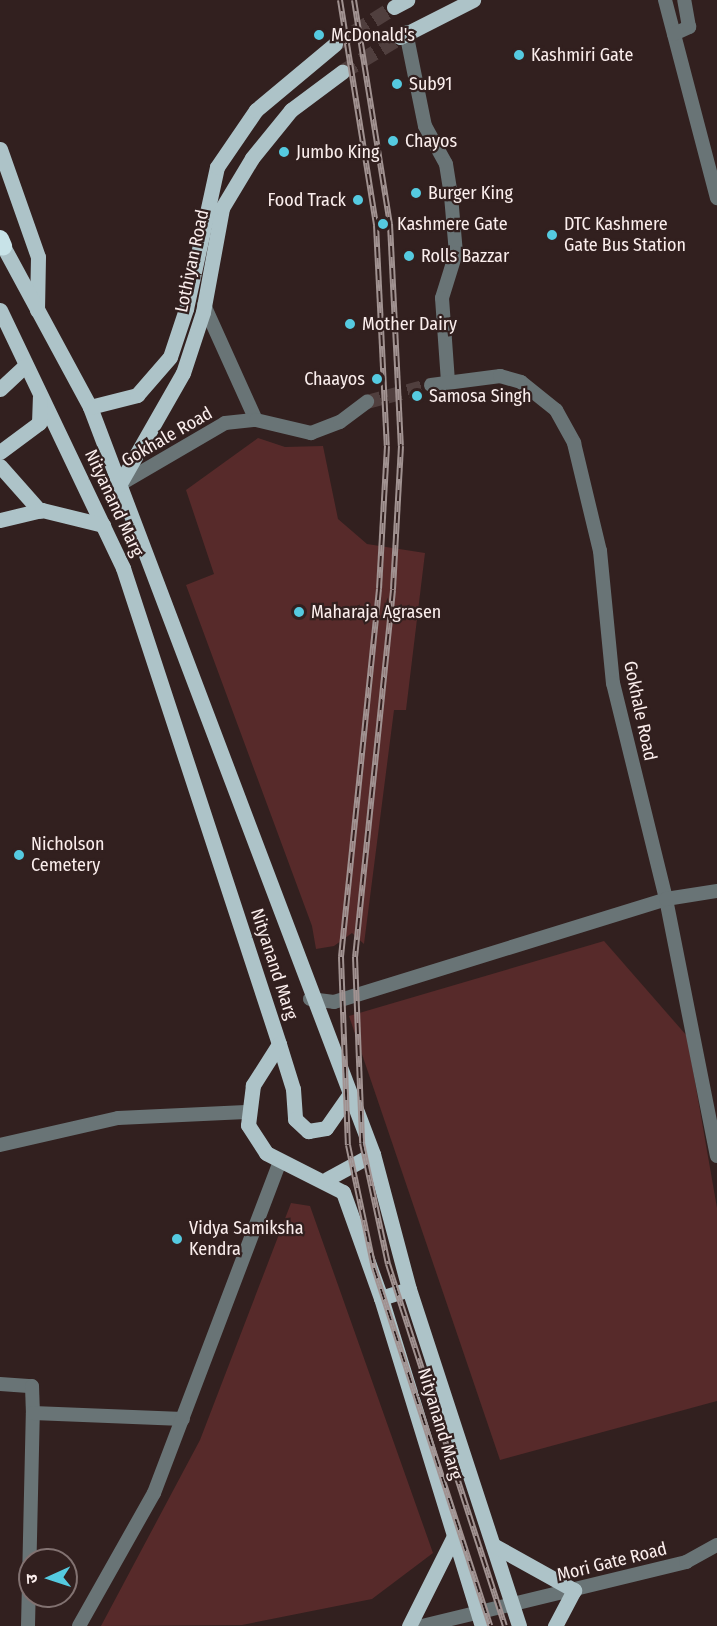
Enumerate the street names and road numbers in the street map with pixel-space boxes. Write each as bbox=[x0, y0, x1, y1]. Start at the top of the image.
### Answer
street label: Lothiyan Road bbox=[171, 208, 213, 314]
street label: Gokhale Road bbox=[118, 402, 216, 472]
street label: Nityanand Marg bbox=[80, 446, 148, 560]
street label: Gokhale Road bbox=[619, 659, 661, 763]
street label: Nityanand Marg bbox=[246, 906, 302, 1022]
street label: Nityanand Marg bbox=[413, 1366, 467, 1482]
street label: Mori Gate Road bbox=[555, 1538, 669, 1586]

